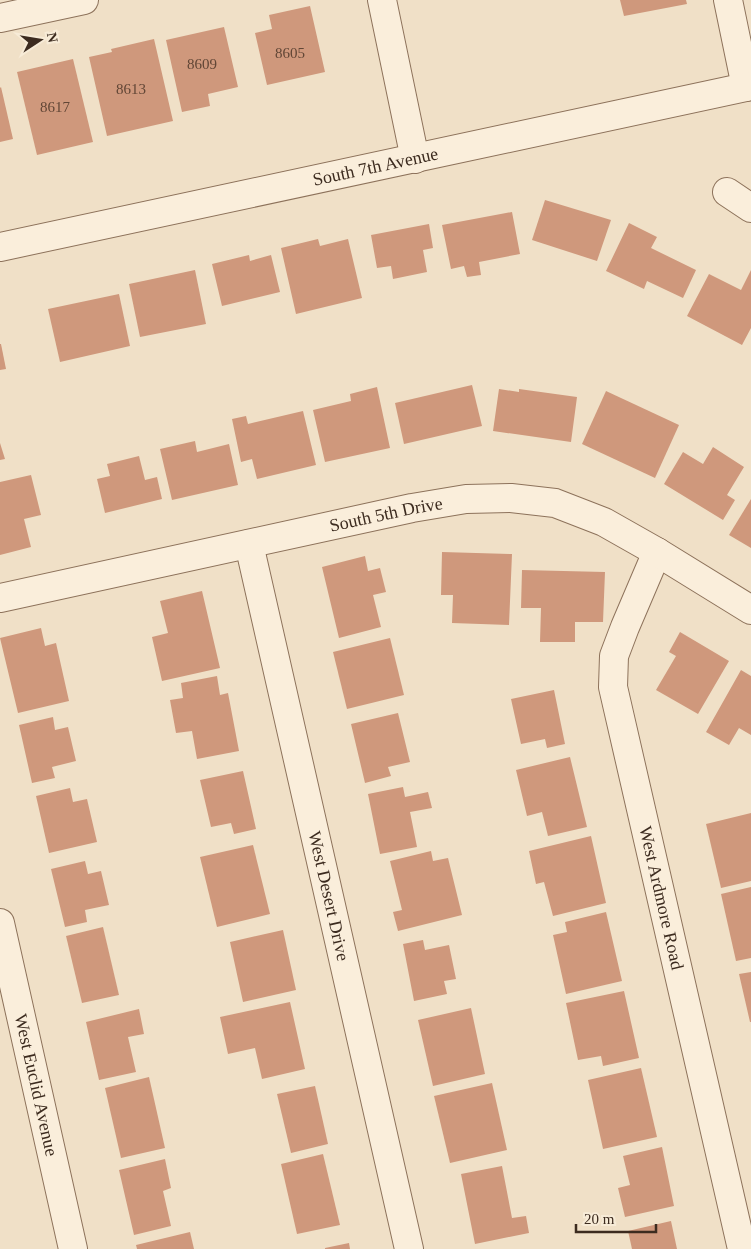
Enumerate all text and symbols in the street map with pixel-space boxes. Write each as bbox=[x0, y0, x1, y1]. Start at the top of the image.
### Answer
north arrow bbox=[15, 15, 65, 65]
text: N bbox=[44, 31, 61, 44]
house number: 8605 bbox=[275, 45, 305, 61]
house number: 8609 bbox=[187, 56, 217, 72]
house number: 8613 bbox=[116, 81, 146, 97]
house number: 8617 bbox=[40, 99, 71, 115]
street label: South 7th Avenue bbox=[311, 143, 440, 190]
street label: South 5th Drive bbox=[328, 493, 444, 536]
street label: West Ardmore Road bbox=[635, 824, 688, 972]
street label: West Desert Drive bbox=[304, 829, 353, 963]
street label: West Euclid Avenue bbox=[11, 1012, 62, 1158]
scale bar bbox=[576, 1202, 656, 1234]
text: 20 m bbox=[584, 1211, 615, 1227]

